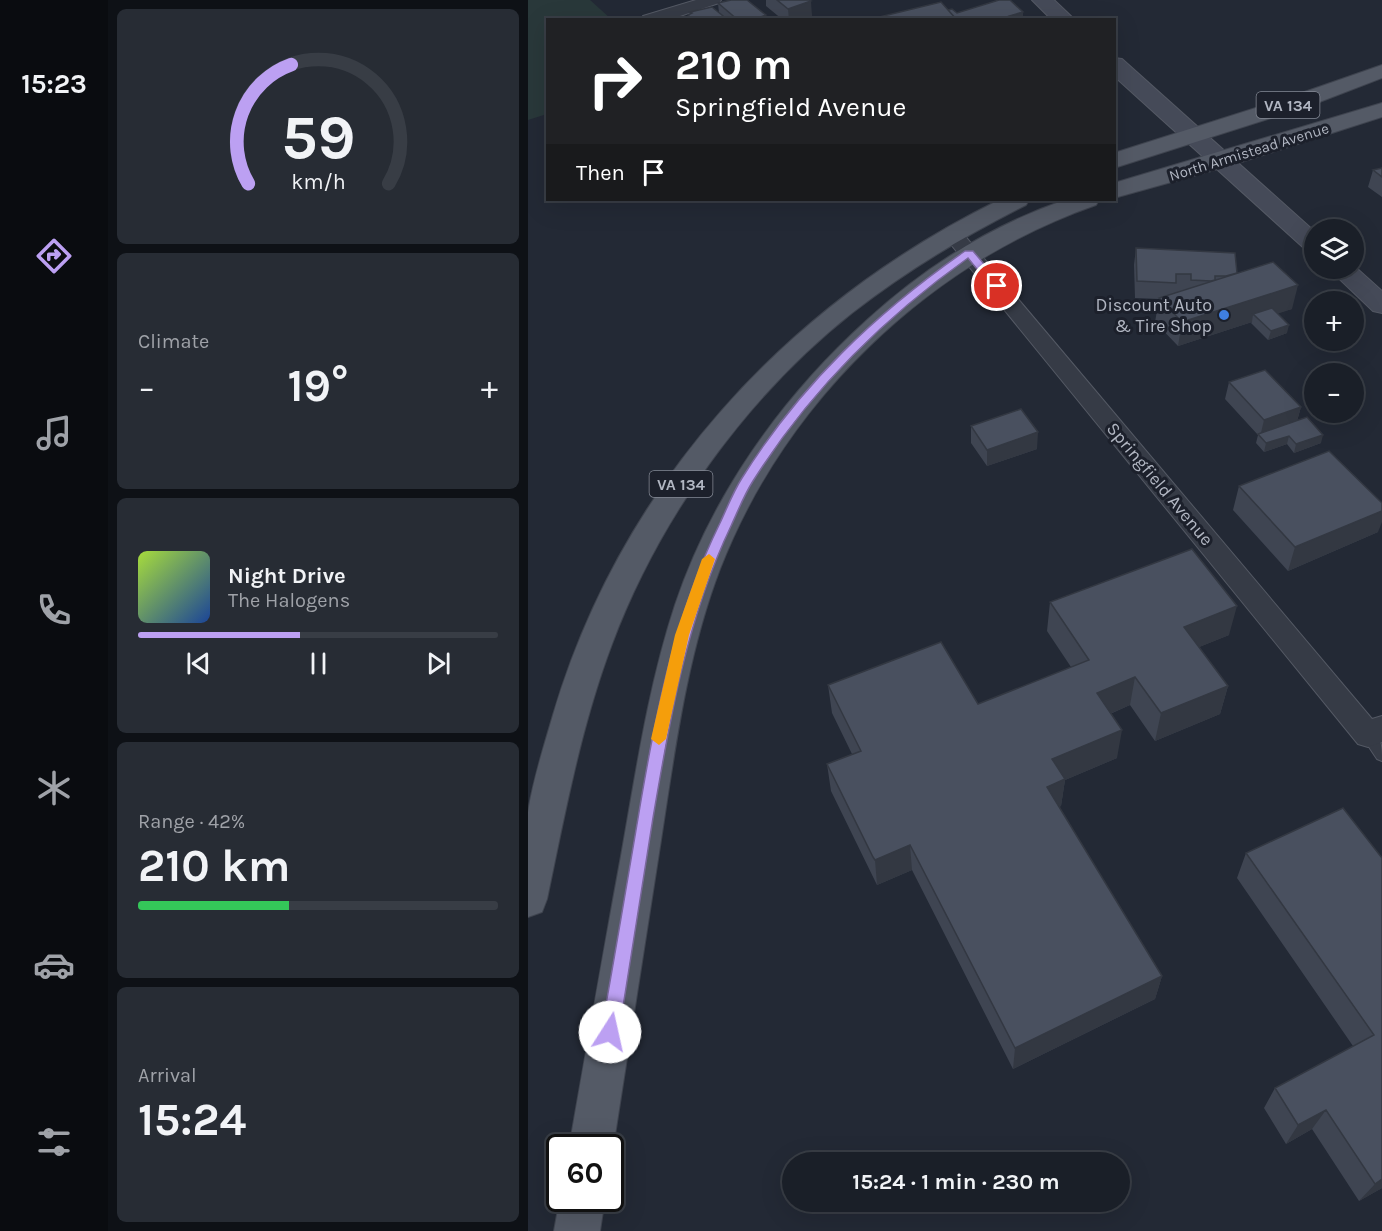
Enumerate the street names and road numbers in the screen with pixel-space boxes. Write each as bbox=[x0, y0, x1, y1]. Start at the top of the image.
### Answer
road number: VA 134 bbox=[1256, 92, 1320, 118]
street label: North Armistead Avenue bbox=[1167, 119, 1331, 185]
street label: Springfield Avenue bbox=[1102, 418, 1218, 550]
road number: VA 134 bbox=[650, 471, 712, 497]

